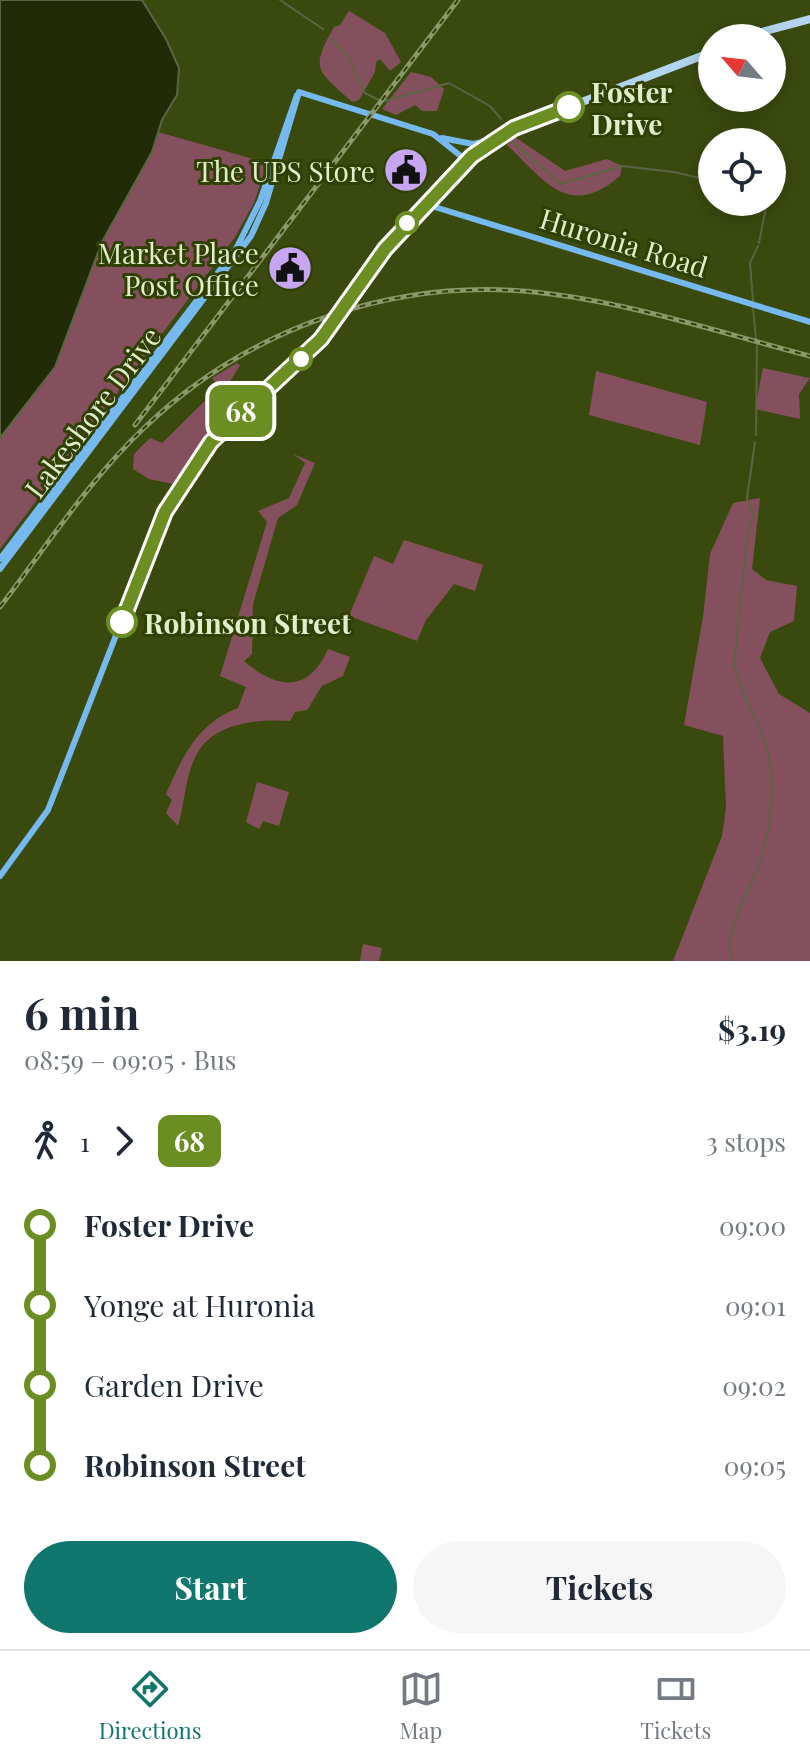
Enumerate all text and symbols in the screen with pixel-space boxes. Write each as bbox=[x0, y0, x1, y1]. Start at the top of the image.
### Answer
north arrow bbox=[698, 24, 786, 112]
map controls bbox=[698, 24, 786, 216]
place label: Foster Drive bbox=[591, 73, 672, 142]
marker: Foster Drive bbox=[554, 92, 584, 122]
button: locate bbox=[698, 128, 786, 216]
public building icon: The UPS Store bbox=[382, 146, 430, 194]
place label: The UPS Store bbox=[196, 152, 375, 189]
street label: Huronia Road bbox=[536, 199, 712, 285]
unlabelled marker bbox=[396, 212, 418, 234]
place label: Market Place Post Office bbox=[98, 234, 259, 303]
public building icon: Market Place Post Office bbox=[266, 244, 314, 292]
street label: Lakeshore Drive bbox=[16, 319, 168, 505]
unlabelled marker bbox=[290, 348, 312, 370]
line badge: 68 bbox=[205, 385, 277, 437]
text: 68 bbox=[225, 392, 257, 429]
place label: Robinson Street bbox=[144, 604, 351, 641]
marker: Robinson Street bbox=[107, 607, 137, 637]
text: 6 min bbox=[24, 982, 140, 1041]
text: $3.19 bbox=[718, 1009, 786, 1049]
text: 08:59 – 09:05 · Bus bbox=[24, 1042, 236, 1077]
icon: walk bbox=[24, 1119, 68, 1163]
icon: forward bbox=[102, 1119, 146, 1163]
text: 68 bbox=[174, 1122, 205, 1159]
text: 1 bbox=[80, 1124, 90, 1159]
text: 3 stops bbox=[706, 1124, 786, 1159]
text: Foster Drive bbox=[84, 1205, 254, 1245]
text: 09:00 bbox=[719, 1208, 786, 1243]
text: Yonge at Huronia bbox=[84, 1285, 315, 1325]
text: 09:01 bbox=[725, 1288, 786, 1323]
text: Garden Drive bbox=[84, 1365, 264, 1405]
text: 09:02 bbox=[722, 1368, 786, 1403]
text: Robinson Street bbox=[84, 1445, 306, 1485]
text: 09:05 bbox=[724, 1448, 786, 1483]
button: Start bbox=[24, 1541, 397, 1633]
button: Tickets bbox=[413, 1541, 786, 1633]
tab: Directions bbox=[99, 1667, 201, 1745]
tab: Map bbox=[399, 1667, 443, 1745]
tab: Tickets bbox=[640, 1667, 711, 1745]

